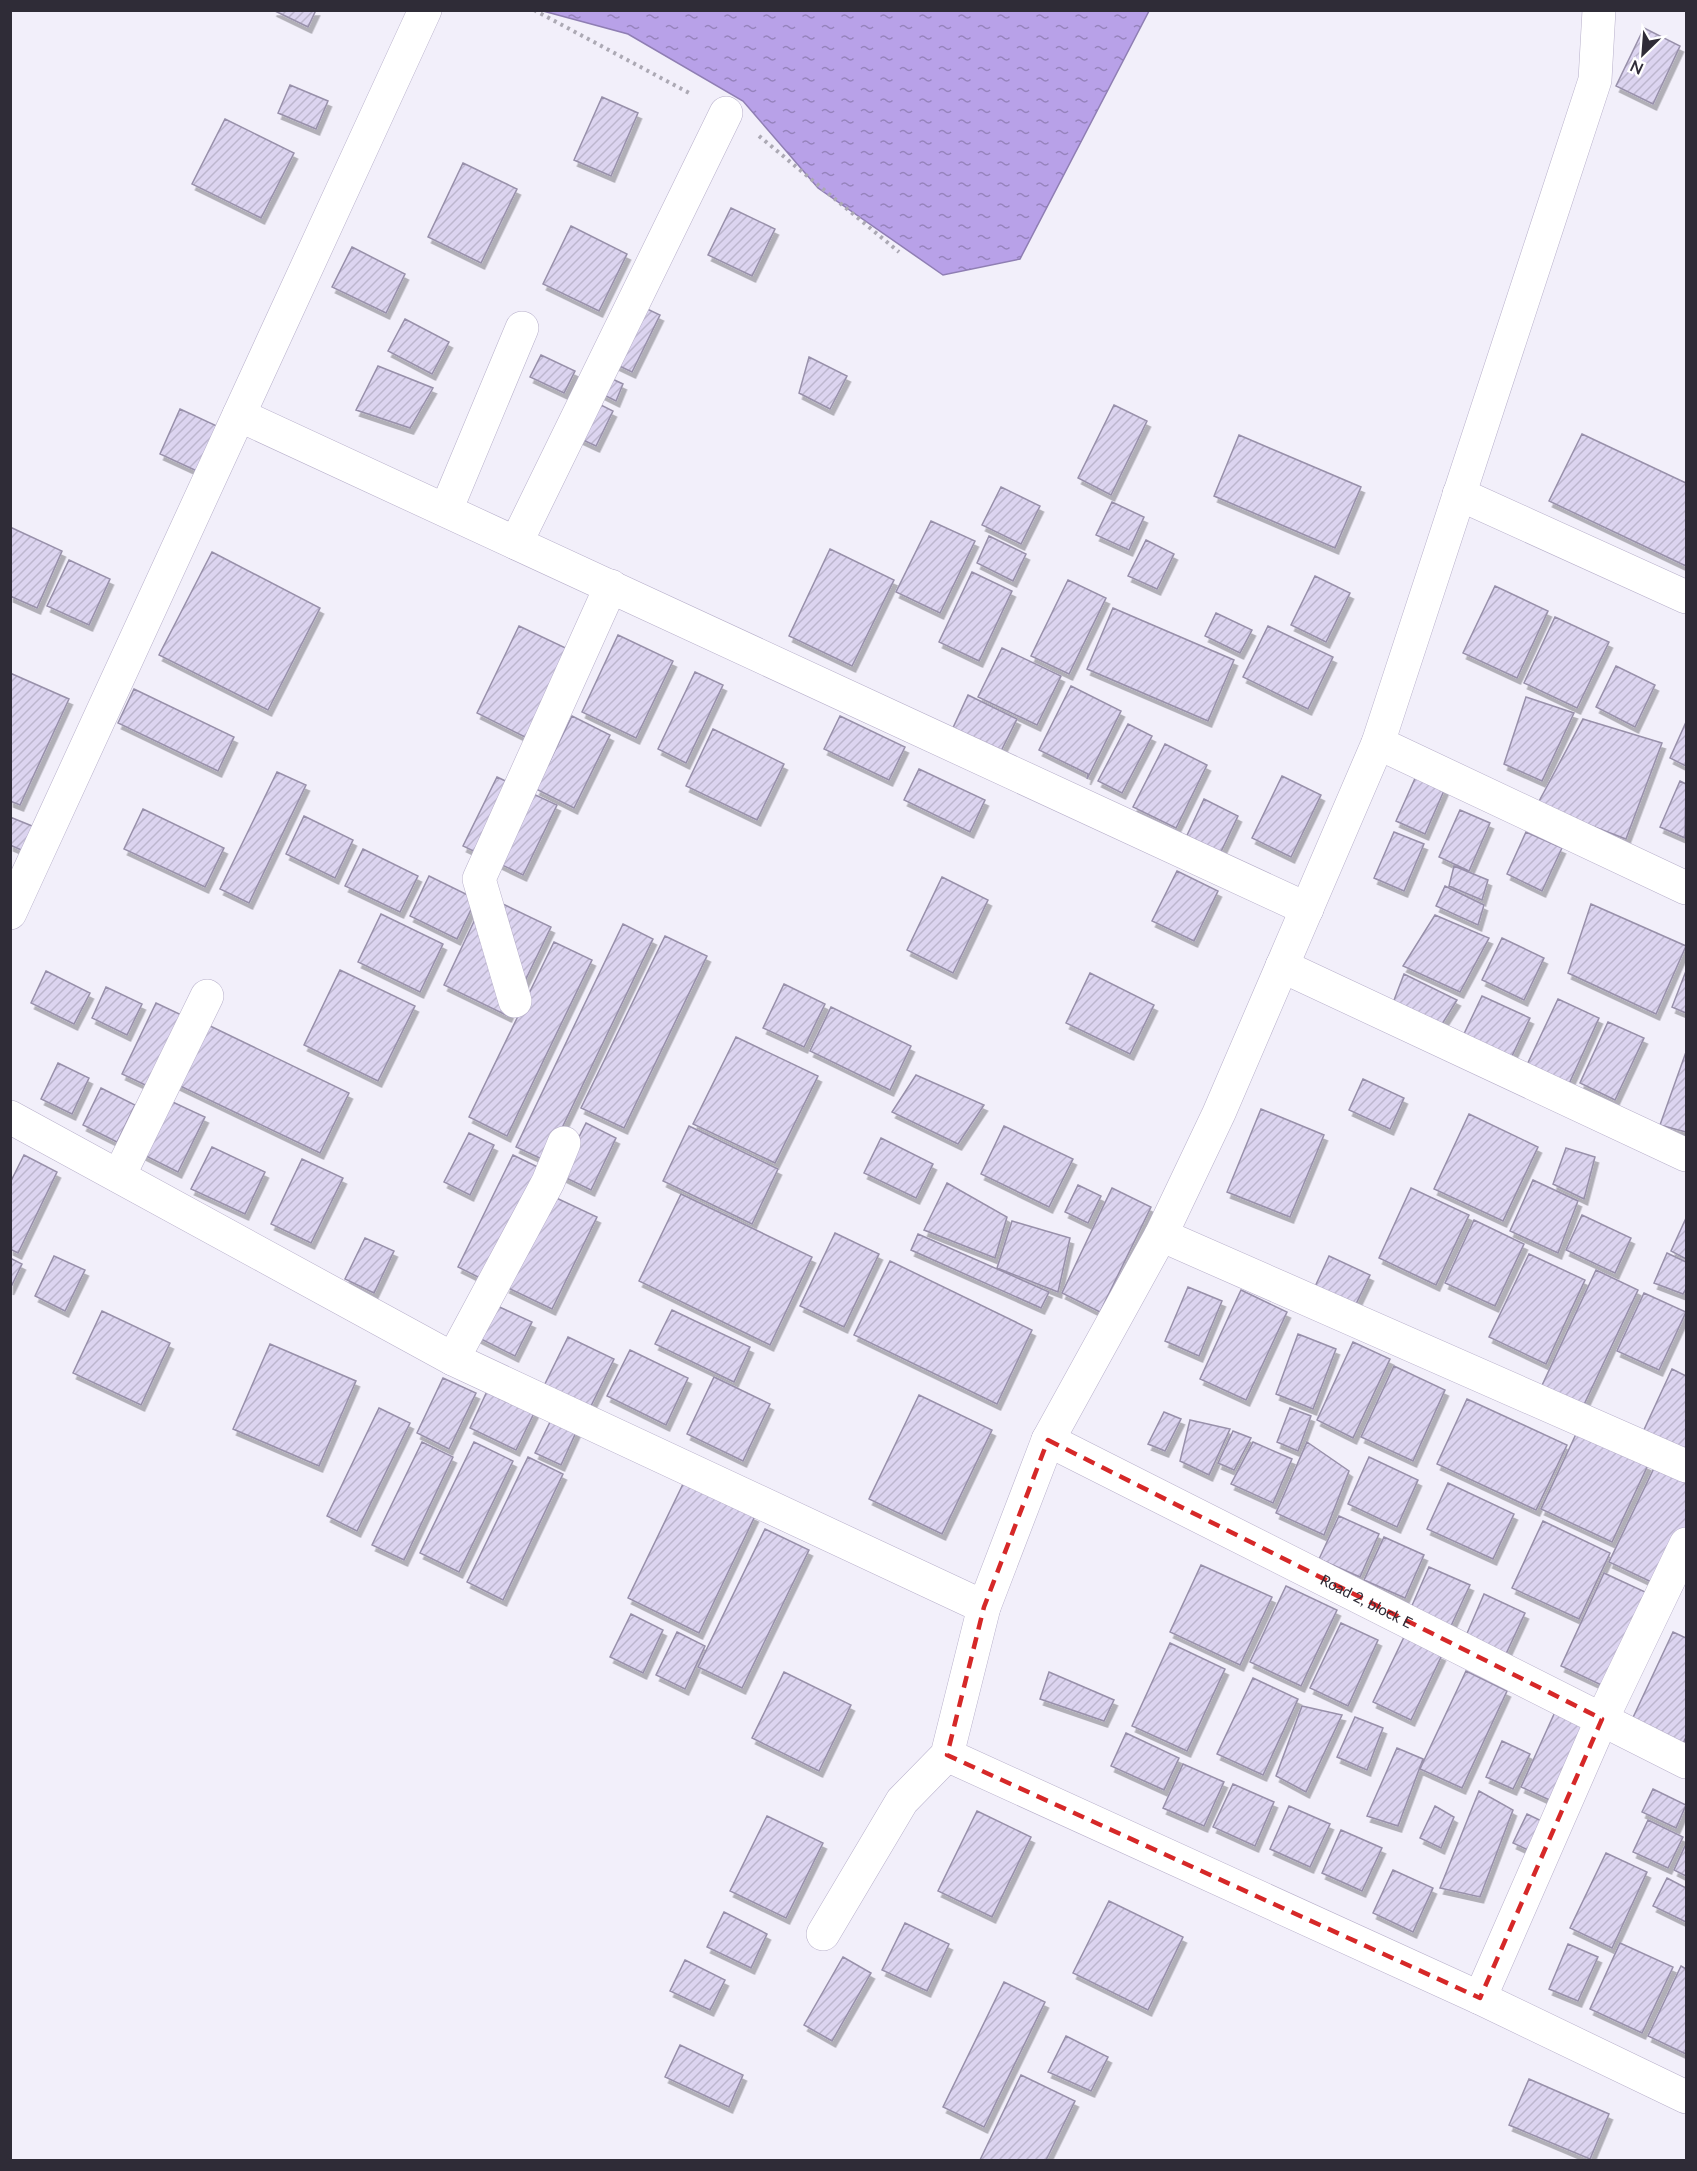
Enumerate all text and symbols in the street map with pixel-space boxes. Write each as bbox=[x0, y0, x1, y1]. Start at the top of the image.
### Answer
north arrow bbox=[1613, 24, 1673, 84]
text: N bbox=[1627, 57, 1646, 79]
street label: Road 2, block E bbox=[1318, 1570, 1416, 1632]

